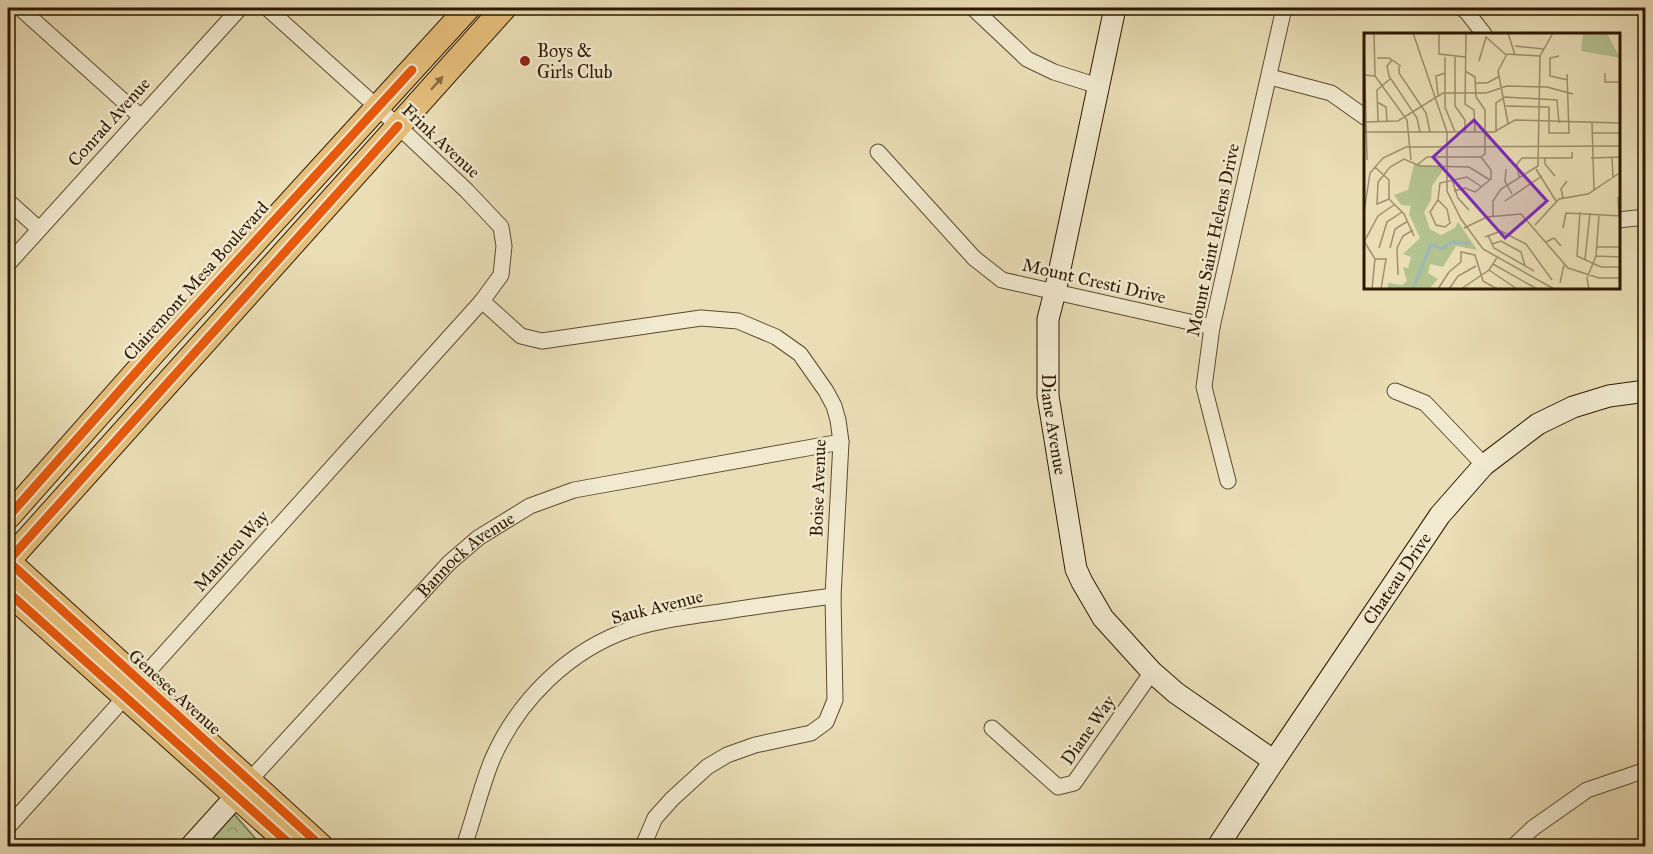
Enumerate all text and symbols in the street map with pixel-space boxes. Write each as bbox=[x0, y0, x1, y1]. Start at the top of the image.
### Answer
inset map bbox=[1364, 33, 1620, 290]
place label: Boys & Girls Club bbox=[537, 40, 613, 83]
marker: Boys & Girls Club bbox=[518, 54, 532, 68]
street label: Conrad Avenue bbox=[63, 73, 155, 171]
one-way arrow bbox=[430, 76, 443, 91]
street label: Frink Avenue bbox=[397, 99, 485, 183]
street label: Mount Saint Helens Drive bbox=[1182, 141, 1244, 339]
street label: Clairemont Mesa Boulevard bbox=[119, 197, 273, 365]
street label: Mount Cresti Drive bbox=[1020, 254, 1168, 308]
street label: Diane Avenue bbox=[1037, 374, 1072, 477]
street label: Boise Avenue bbox=[805, 439, 831, 537]
street label: Manitou Way bbox=[189, 505, 274, 596]
street label: Bannock Avenue bbox=[412, 507, 519, 602]
street label: Chateau Drive bbox=[1358, 528, 1436, 629]
street label: Sauk Avenue bbox=[609, 585, 705, 629]
street label: Genesee Avenue bbox=[124, 645, 226, 739]
street label: Diane Way bbox=[1056, 691, 1120, 769]

